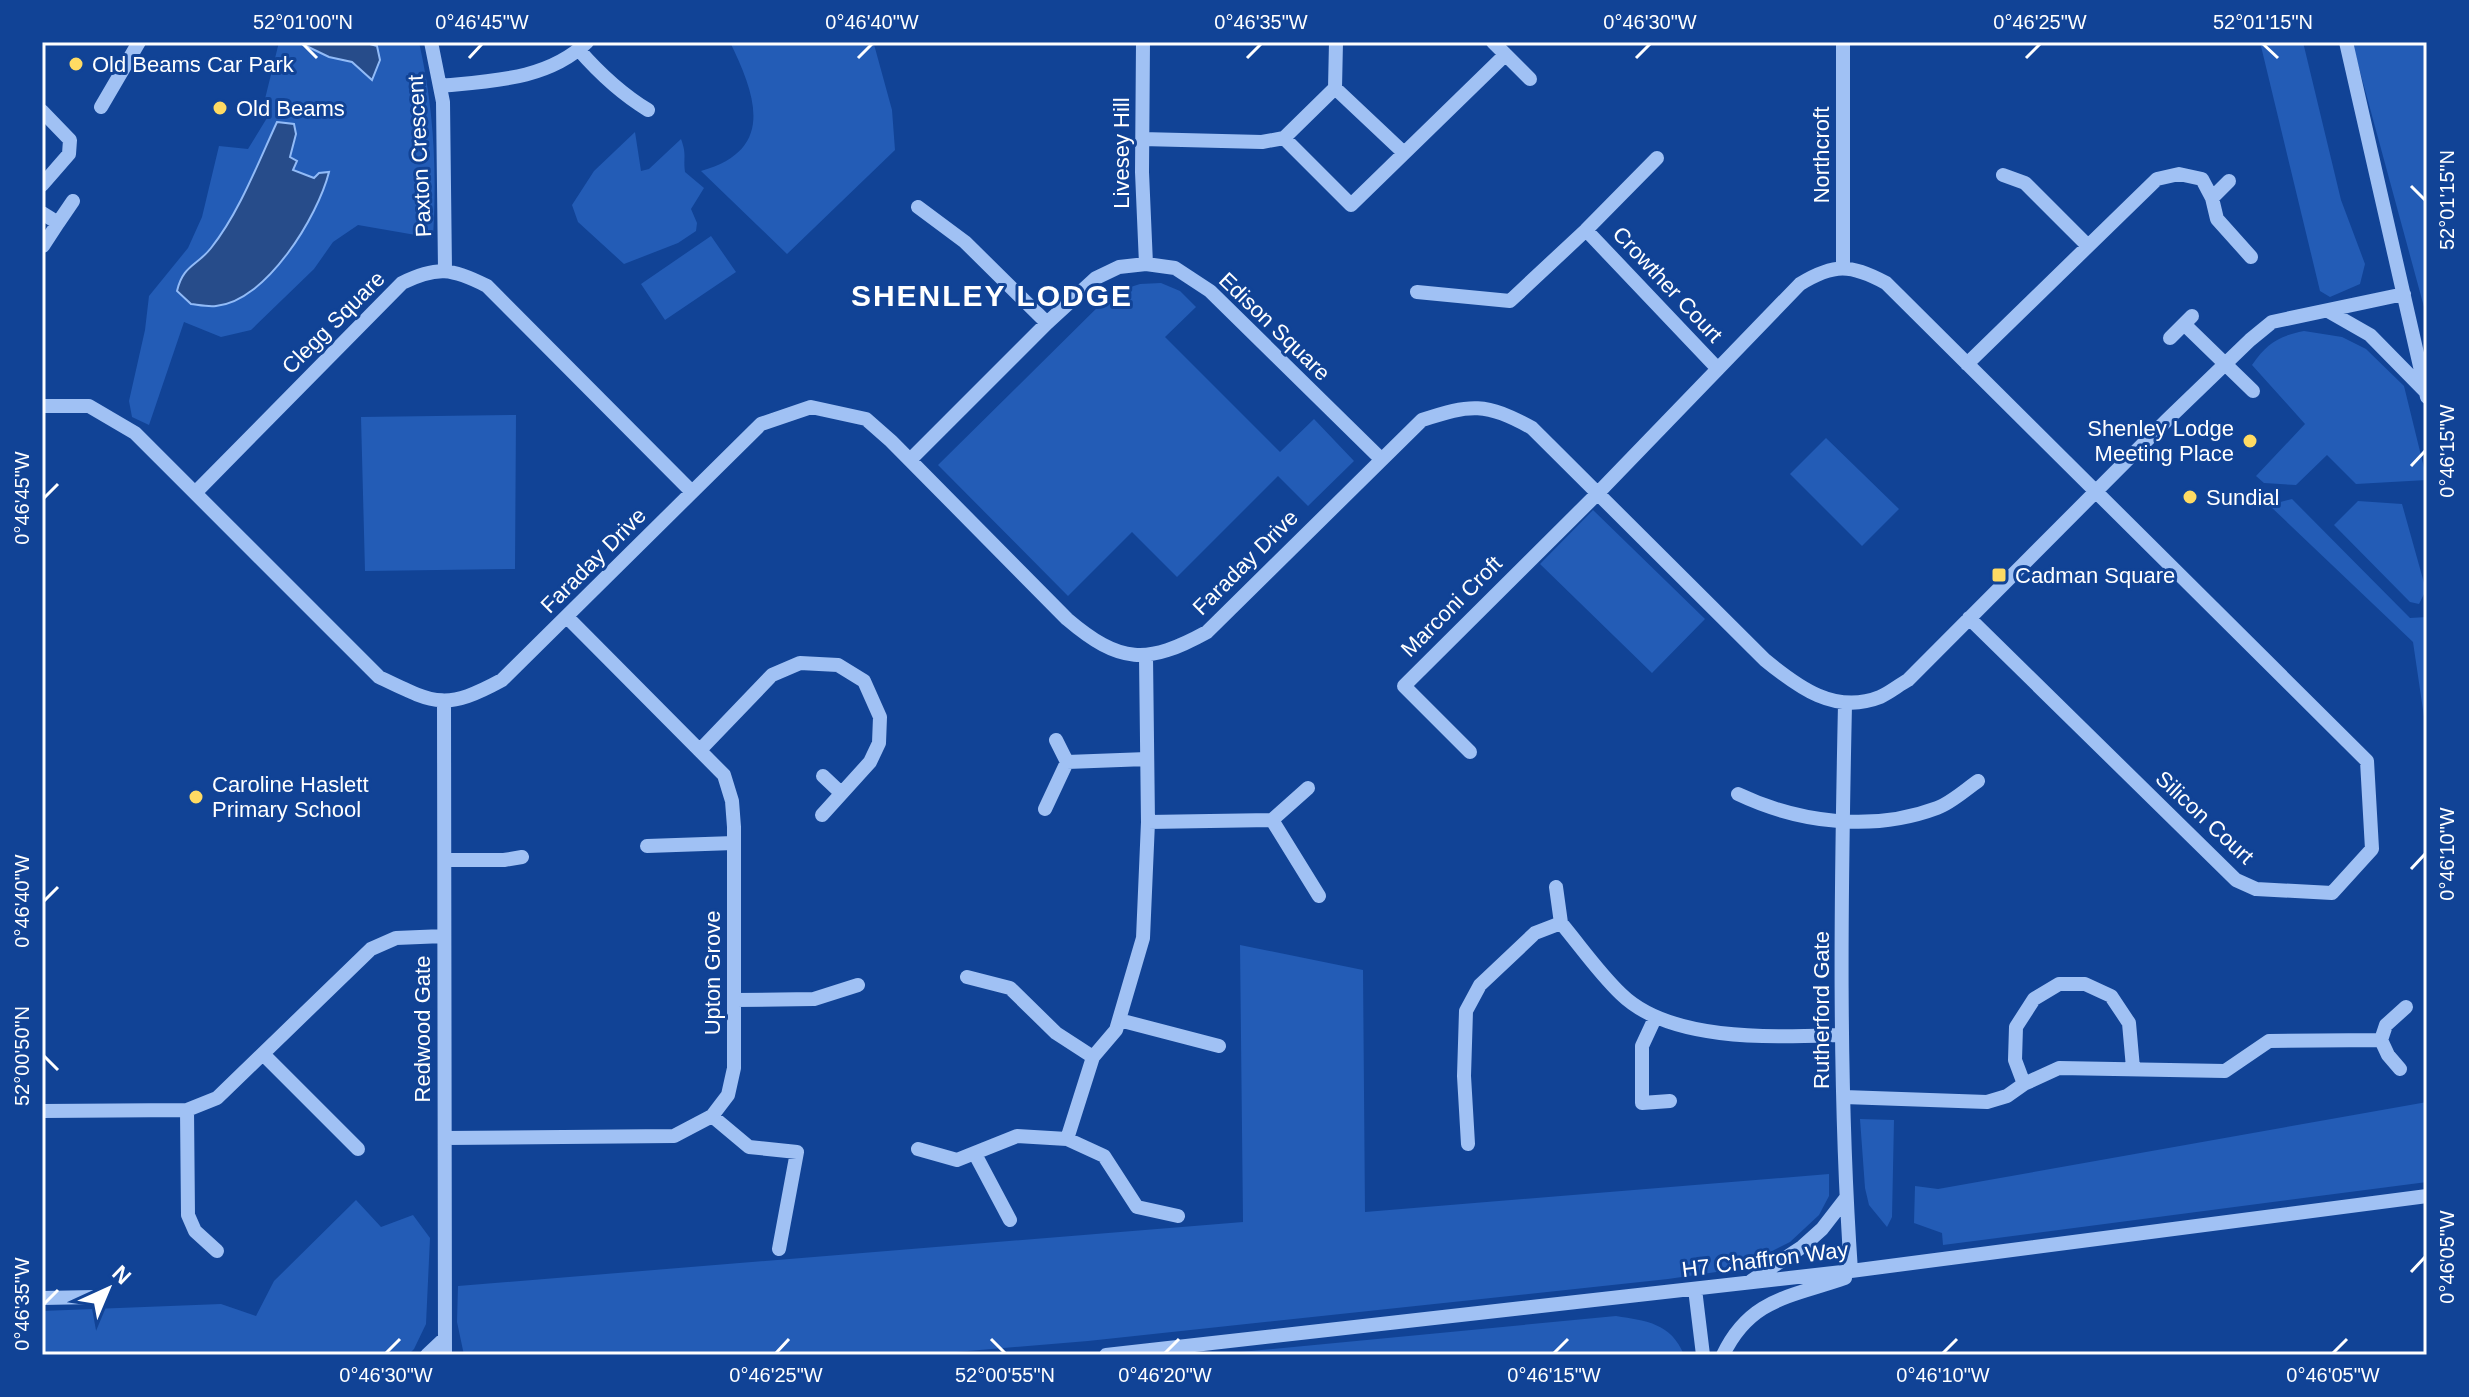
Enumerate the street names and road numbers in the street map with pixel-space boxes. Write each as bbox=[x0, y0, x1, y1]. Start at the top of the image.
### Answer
street label: Paxton Crescent bbox=[403, 74, 436, 238]
street label: Livesey Hill bbox=[1109, 97, 1134, 209]
street label: Northcroft bbox=[1809, 107, 1834, 203]
street label: Crowther Court bbox=[1608, 221, 1728, 347]
street label: Clegg Square bbox=[277, 266, 390, 379]
street label: Edison Square bbox=[1214, 267, 1335, 385]
street label: Faraday Drive bbox=[536, 503, 651, 618]
street label: Faraday Drive bbox=[1188, 505, 1303, 620]
street label: Marconi Croft bbox=[1396, 551, 1507, 662]
street label: Silicon Court bbox=[2151, 766, 2259, 869]
street label: Upton Grove bbox=[700, 911, 725, 1035]
street label: Rutherford Gate bbox=[1809, 931, 1834, 1089]
street label: Redwood Gate bbox=[410, 956, 435, 1102]
street label: H7 Chaffron Way bbox=[1680, 1237, 1850, 1282]

